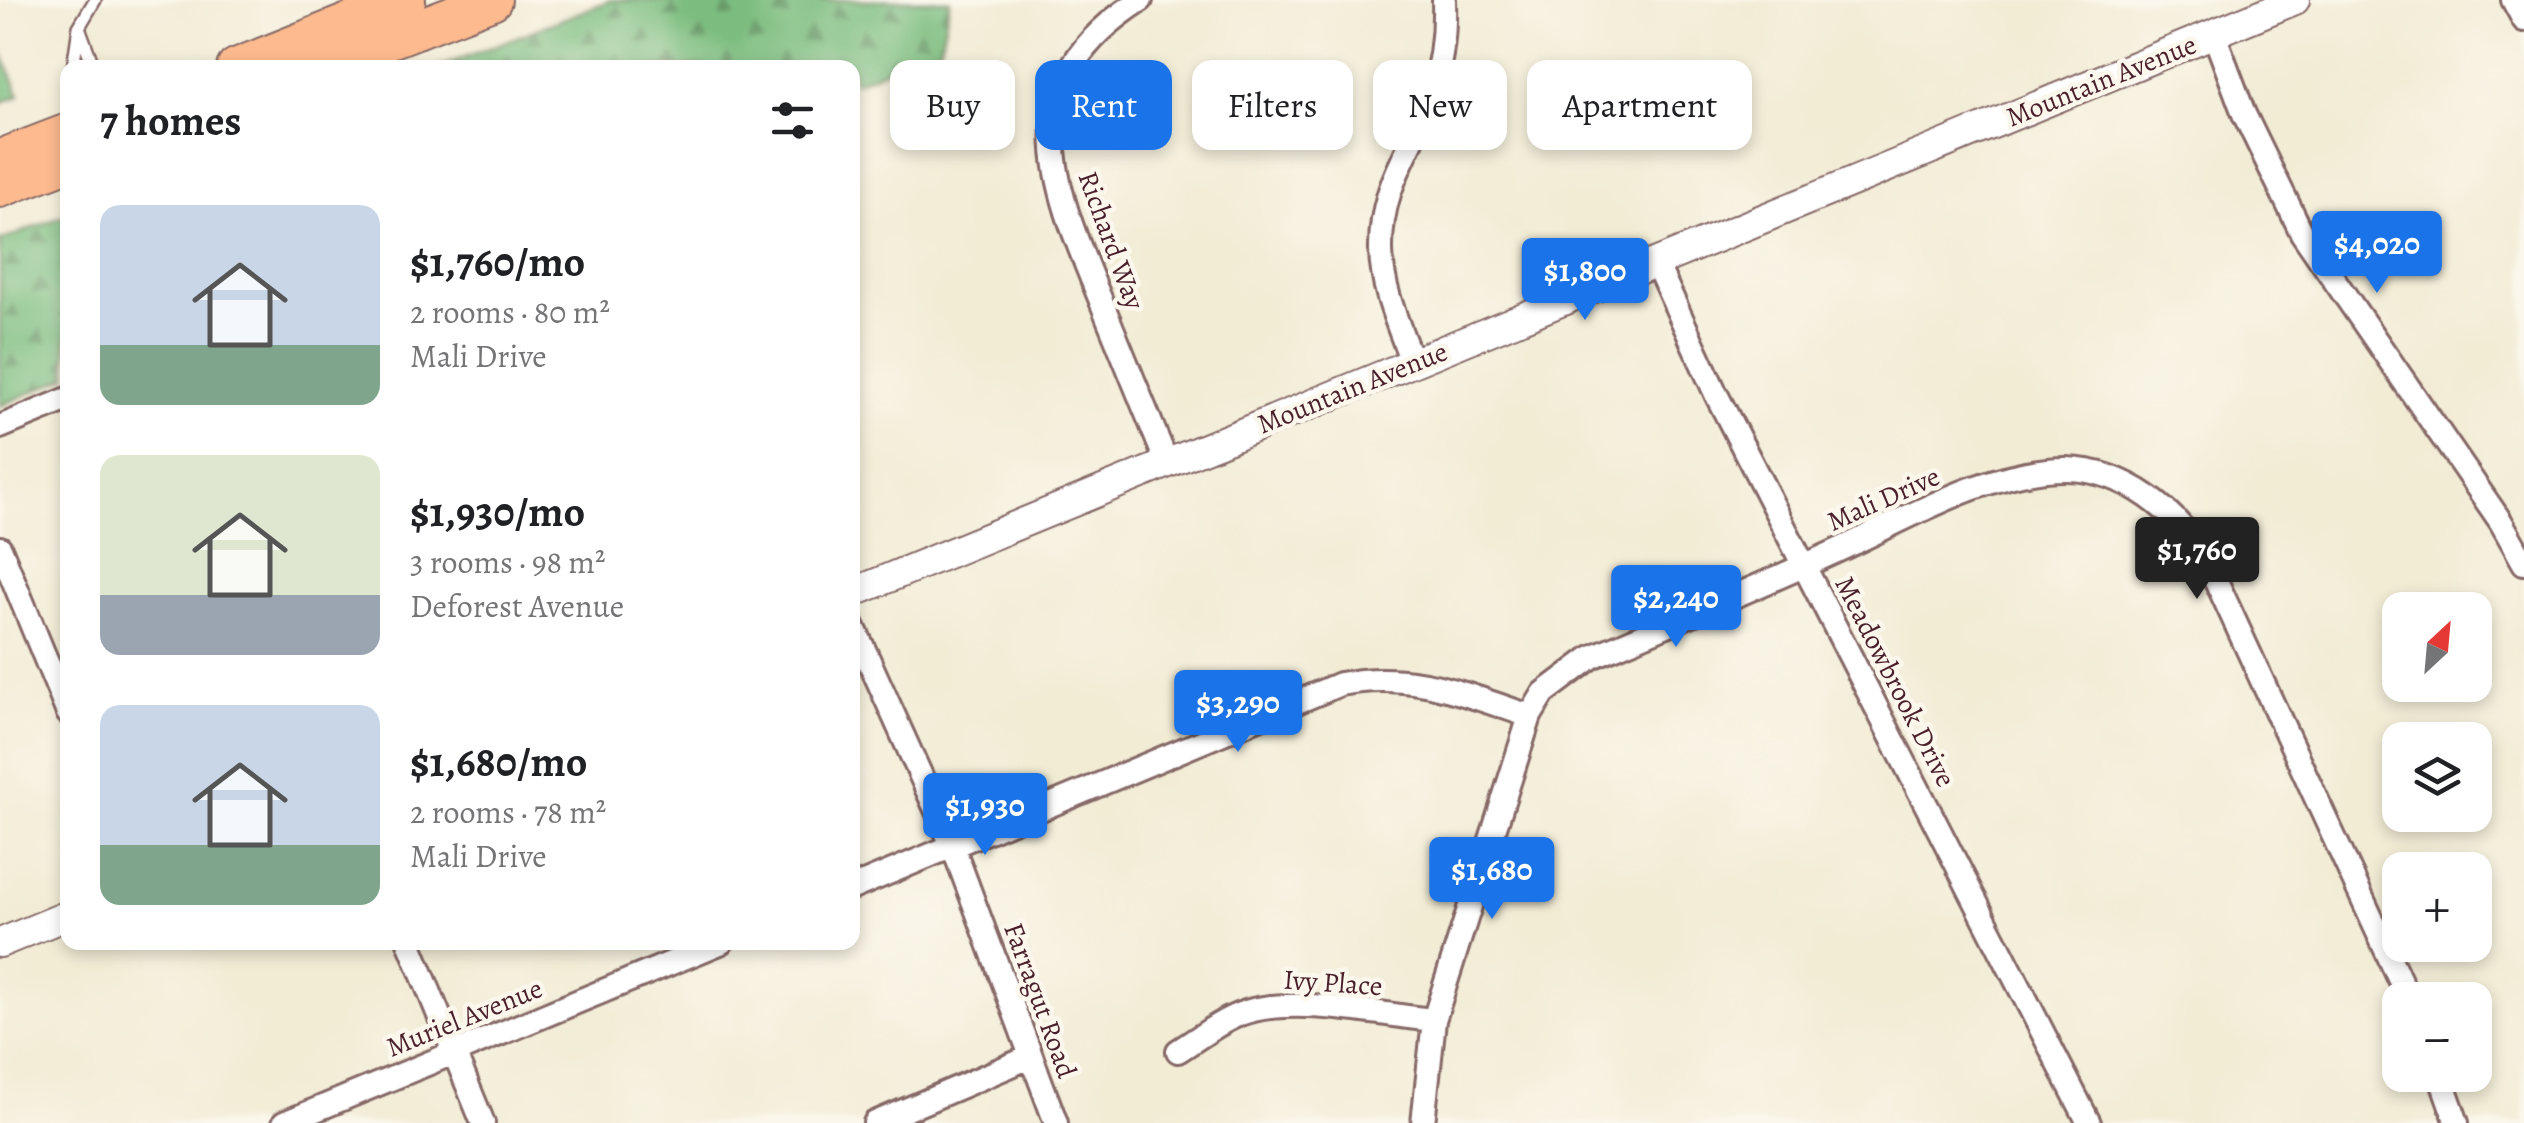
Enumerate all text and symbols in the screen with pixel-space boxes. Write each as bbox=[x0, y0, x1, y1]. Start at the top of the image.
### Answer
street label: Mountain Avenue bbox=[2001, 25, 2202, 136]
chip: Buy bbox=[890, 60, 1015, 150]
chip: Rent bbox=[1035, 60, 1172, 150]
chip: Filters bbox=[1192, 60, 1353, 150]
chip: New bbox=[1373, 60, 1507, 150]
chip: Apartment bbox=[1527, 60, 1752, 150]
text: 7 homes bbox=[100, 92, 241, 149]
icon: filters bbox=[765, 93, 820, 148]
street label: Richard Way bbox=[1068, 166, 1154, 315]
pin: $4,020 bbox=[2296, 211, 2458, 296]
text: $4,020 bbox=[2334, 221, 2420, 265]
text: $1,760/mo bbox=[410, 233, 585, 290]
pin: $1,800 bbox=[1504, 238, 1666, 323]
icon: home bbox=[180, 245, 300, 365]
text: $1,800 bbox=[1544, 248, 1626, 292]
text: 2 rooms · 80 m² bbox=[410, 290, 610, 334]
street label: Mountain Avenue bbox=[1252, 332, 1453, 443]
text: Mali Drive bbox=[410, 334, 547, 378]
street label: Mali Drive bbox=[1821, 457, 1946, 541]
text: $1,930/mo bbox=[410, 483, 585, 540]
icon: home bbox=[180, 495, 300, 615]
pin: $1,760 bbox=[2116, 517, 2278, 602]
text: $1,760 bbox=[2157, 527, 2237, 571]
text: 3 rooms · 98 m² bbox=[410, 540, 606, 584]
pin: $2,240 bbox=[1595, 565, 1757, 650]
street label: Meadowbrook Drive bbox=[1826, 570, 1965, 793]
text: $2,240 bbox=[1633, 575, 1719, 619]
text: Deforest Avenue bbox=[410, 584, 624, 628]
north arrow bbox=[2382, 592, 2492, 702]
map controls bbox=[2382, 592, 2492, 1092]
pin: $3,290 bbox=[1157, 670, 1319, 755]
text: $3,290 bbox=[1196, 680, 1280, 724]
button: layers bbox=[2382, 722, 2492, 832]
text: $1,680/mo bbox=[410, 733, 588, 790]
icon: home bbox=[180, 745, 300, 865]
pin: $1,930 bbox=[904, 773, 1066, 858]
text: $1,930 bbox=[945, 783, 1025, 827]
text: 2 rooms · 78 m² bbox=[410, 790, 606, 834]
text: Mali Drive bbox=[410, 834, 547, 878]
pin: $1,680 bbox=[1411, 837, 1573, 922]
text: $1,680 bbox=[1451, 847, 1533, 891]
button: + bbox=[2382, 852, 2492, 962]
street label: Farragut Road bbox=[994, 917, 1086, 1084]
street label: Ivy Place bbox=[1282, 961, 1384, 1005]
street label: Muriel Avenue bbox=[381, 969, 548, 1066]
button: − bbox=[2382, 982, 2492, 1092]

